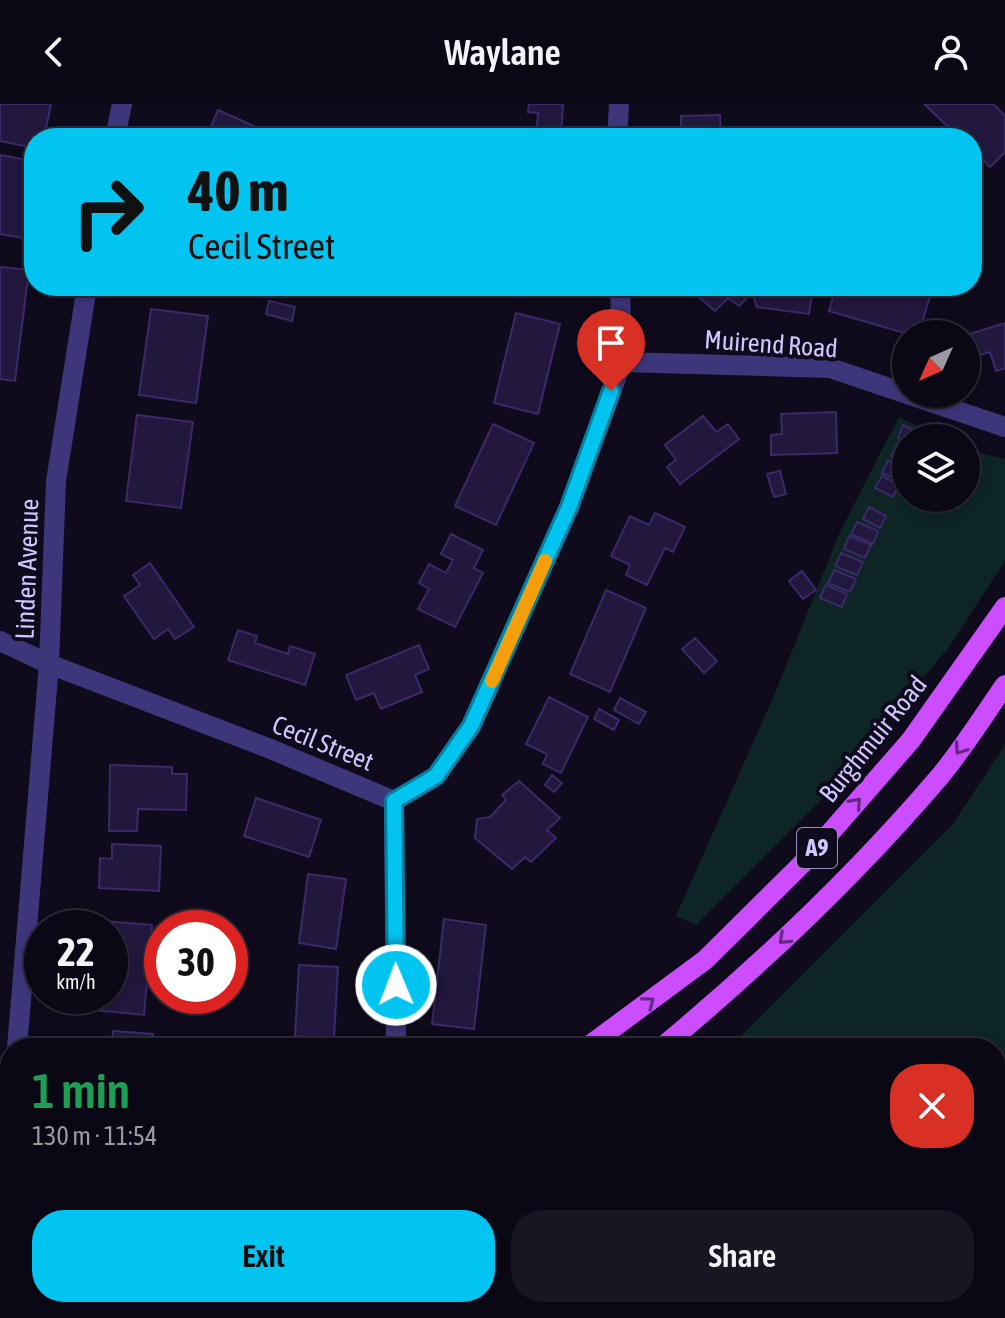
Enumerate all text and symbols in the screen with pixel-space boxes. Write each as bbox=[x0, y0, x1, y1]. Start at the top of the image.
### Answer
icon: back bbox=[32, 30, 76, 74]
icon: person bbox=[929, 30, 973, 74]
text: Waylane bbox=[444, 31, 561, 73]
text: 40 m bbox=[188, 159, 289, 223]
icon: right bbox=[56, 160, 160, 264]
text: Cecil Street bbox=[188, 225, 335, 267]
pin bbox=[577, 309, 645, 391]
north arrow bbox=[892, 320, 980, 408]
map controls bbox=[892, 320, 980, 512]
icon: arrive bbox=[589, 321, 633, 365]
street label: Muirend Road bbox=[703, 324, 839, 364]
button: layers bbox=[892, 424, 980, 512]
street label: Linden Avenue bbox=[10, 498, 44, 640]
street label: Burghmuir Road bbox=[813, 670, 933, 808]
street label: Cecil Street bbox=[268, 709, 378, 777]
one-way arrow bbox=[955, 740, 970, 754]
one-way arrow bbox=[846, 798, 861, 813]
road number: A9 bbox=[797, 828, 837, 868]
speed limit sign: 30 bbox=[144, 910, 248, 1014]
text: 22 bbox=[57, 929, 95, 974]
one-way arrow bbox=[779, 930, 793, 945]
position arrow bbox=[354, 943, 438, 1027]
text: km/h bbox=[56, 970, 96, 993]
one-way arrow bbox=[640, 997, 655, 1012]
text: 1 min bbox=[32, 1063, 130, 1118]
button: close bbox=[890, 1064, 974, 1148]
text: 130 m · 11:54 bbox=[32, 1121, 157, 1151]
button: Exit bbox=[32, 1210, 495, 1302]
button: Share bbox=[511, 1210, 974, 1302]

